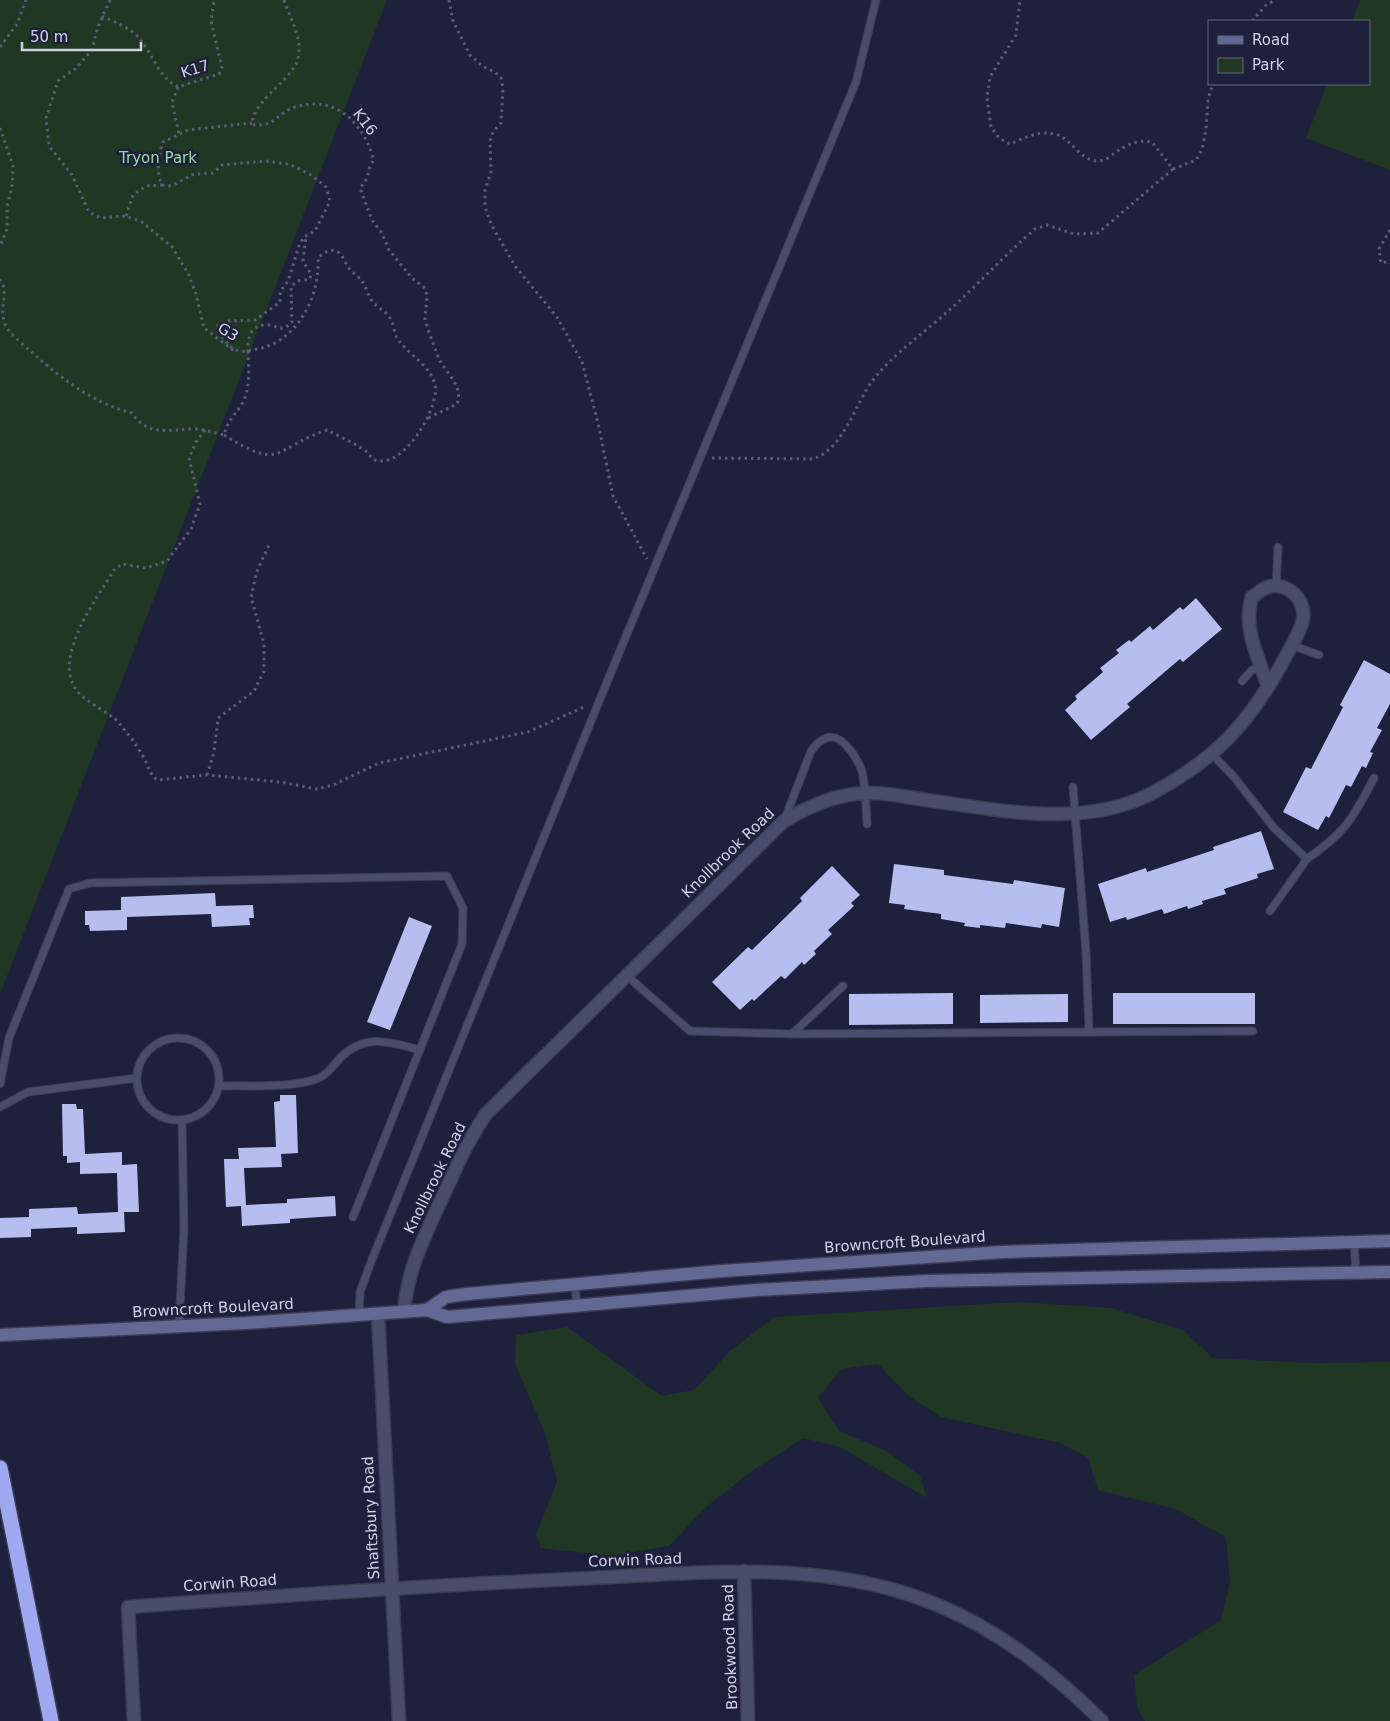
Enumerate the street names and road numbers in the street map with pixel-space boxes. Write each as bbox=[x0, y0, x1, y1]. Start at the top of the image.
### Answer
street label: K17 bbox=[179, 56, 211, 82]
street label: K16 bbox=[349, 105, 381, 139]
street label: G3 bbox=[214, 319, 242, 345]
street label: Knollbrook Road bbox=[678, 804, 778, 902]
street label: Knollbrook Road bbox=[400, 1119, 470, 1237]
street label: Browncroft Boulevard bbox=[824, 1227, 986, 1257]
street label: Browncroft Boulevard bbox=[132, 1295, 294, 1321]
street label: Shaftsbury Road bbox=[359, 1456, 383, 1580]
street label: Corwin Road bbox=[588, 1549, 682, 1571]
street label: Corwin Road bbox=[182, 1571, 278, 1595]
street label: Brookwood Road bbox=[719, 1584, 741, 1710]

